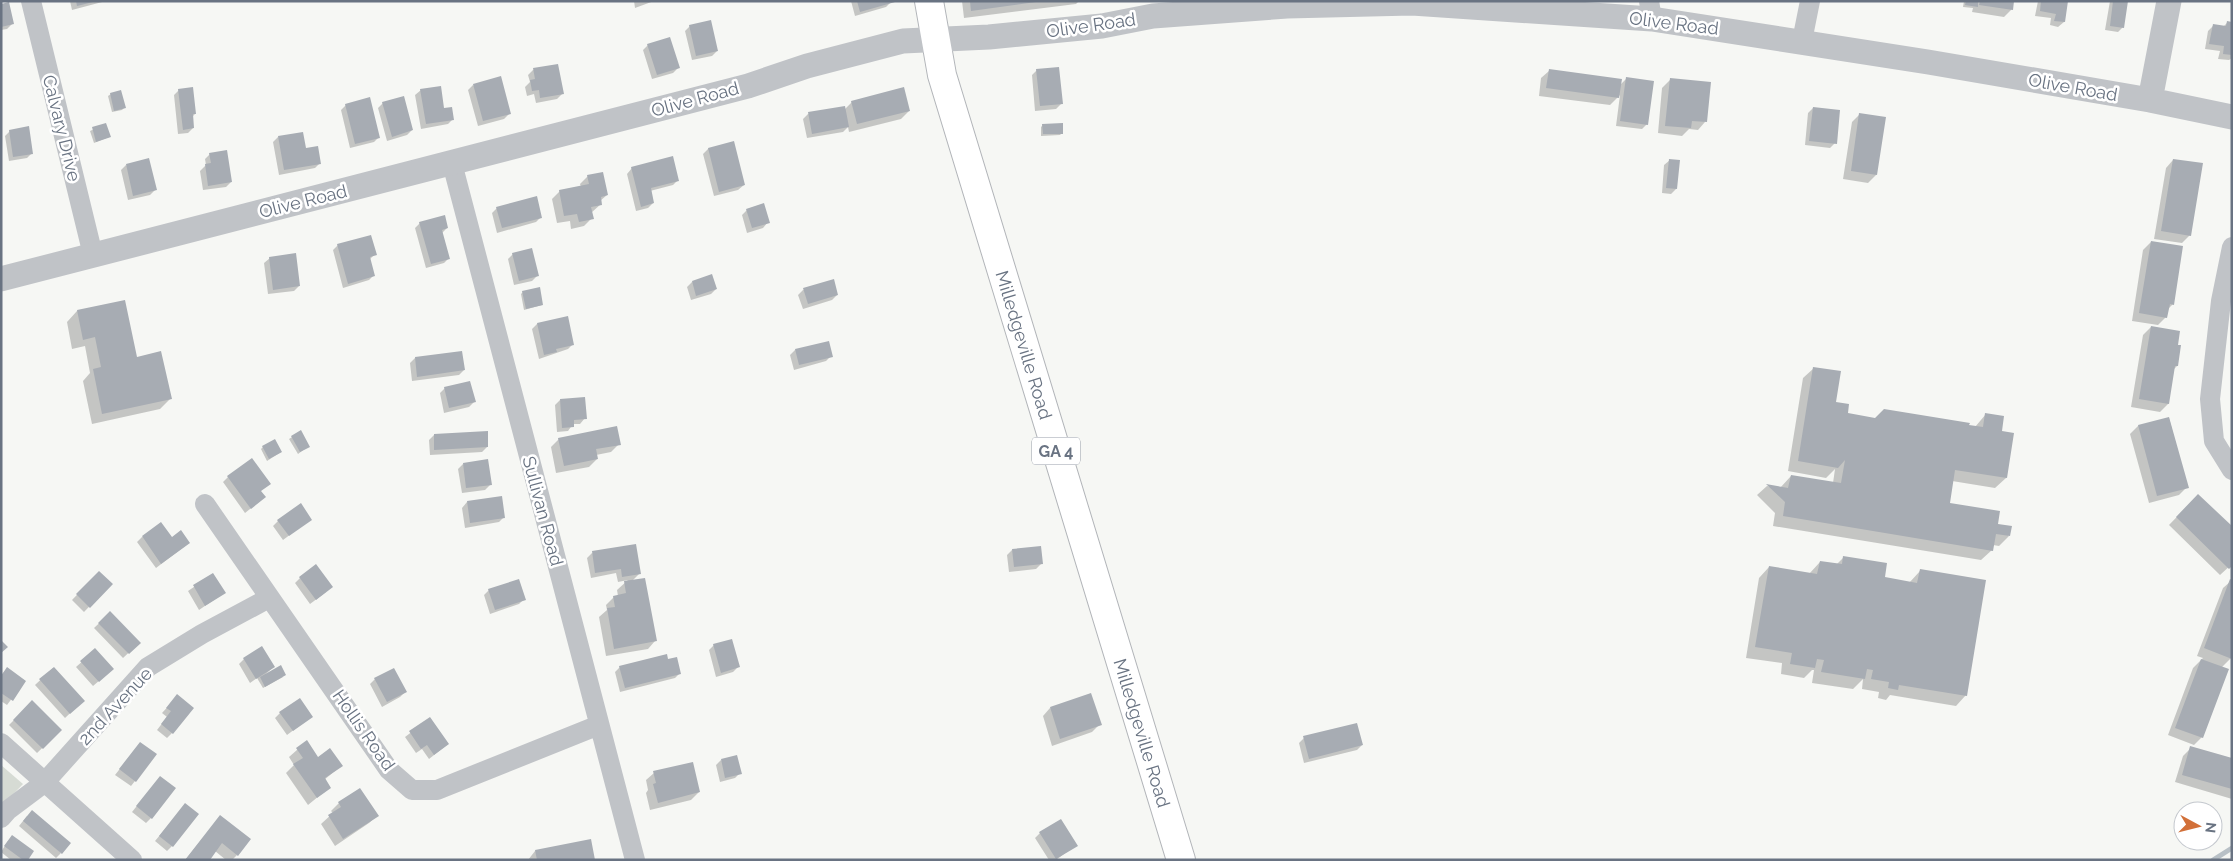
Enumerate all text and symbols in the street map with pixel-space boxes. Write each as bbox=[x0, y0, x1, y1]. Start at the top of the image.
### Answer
street label: Olive Road bbox=[1628, 7, 1720, 39]
street label: Olive Road bbox=[1045, 8, 1137, 42]
street label: Olive Road bbox=[2027, 69, 2119, 105]
street label: Calvary Drive bbox=[39, 73, 85, 184]
street label: Olive Road bbox=[649, 77, 741, 121]
street label: Olive Road bbox=[257, 180, 349, 222]
street label: Milledgeville Road bbox=[991, 268, 1057, 422]
road number: GA 4 bbox=[1032, 438, 1080, 464]
street label: Sullivan Road bbox=[518, 454, 568, 568]
street label: Milledgeville Road bbox=[1109, 656, 1175, 810]
street label: 2nd Avenue bbox=[74, 663, 156, 749]
street label: Hollis Road bbox=[328, 685, 400, 775]
north arrow bbox=[2173, 801, 2223, 851]
text: N bbox=[2202, 821, 2219, 834]

